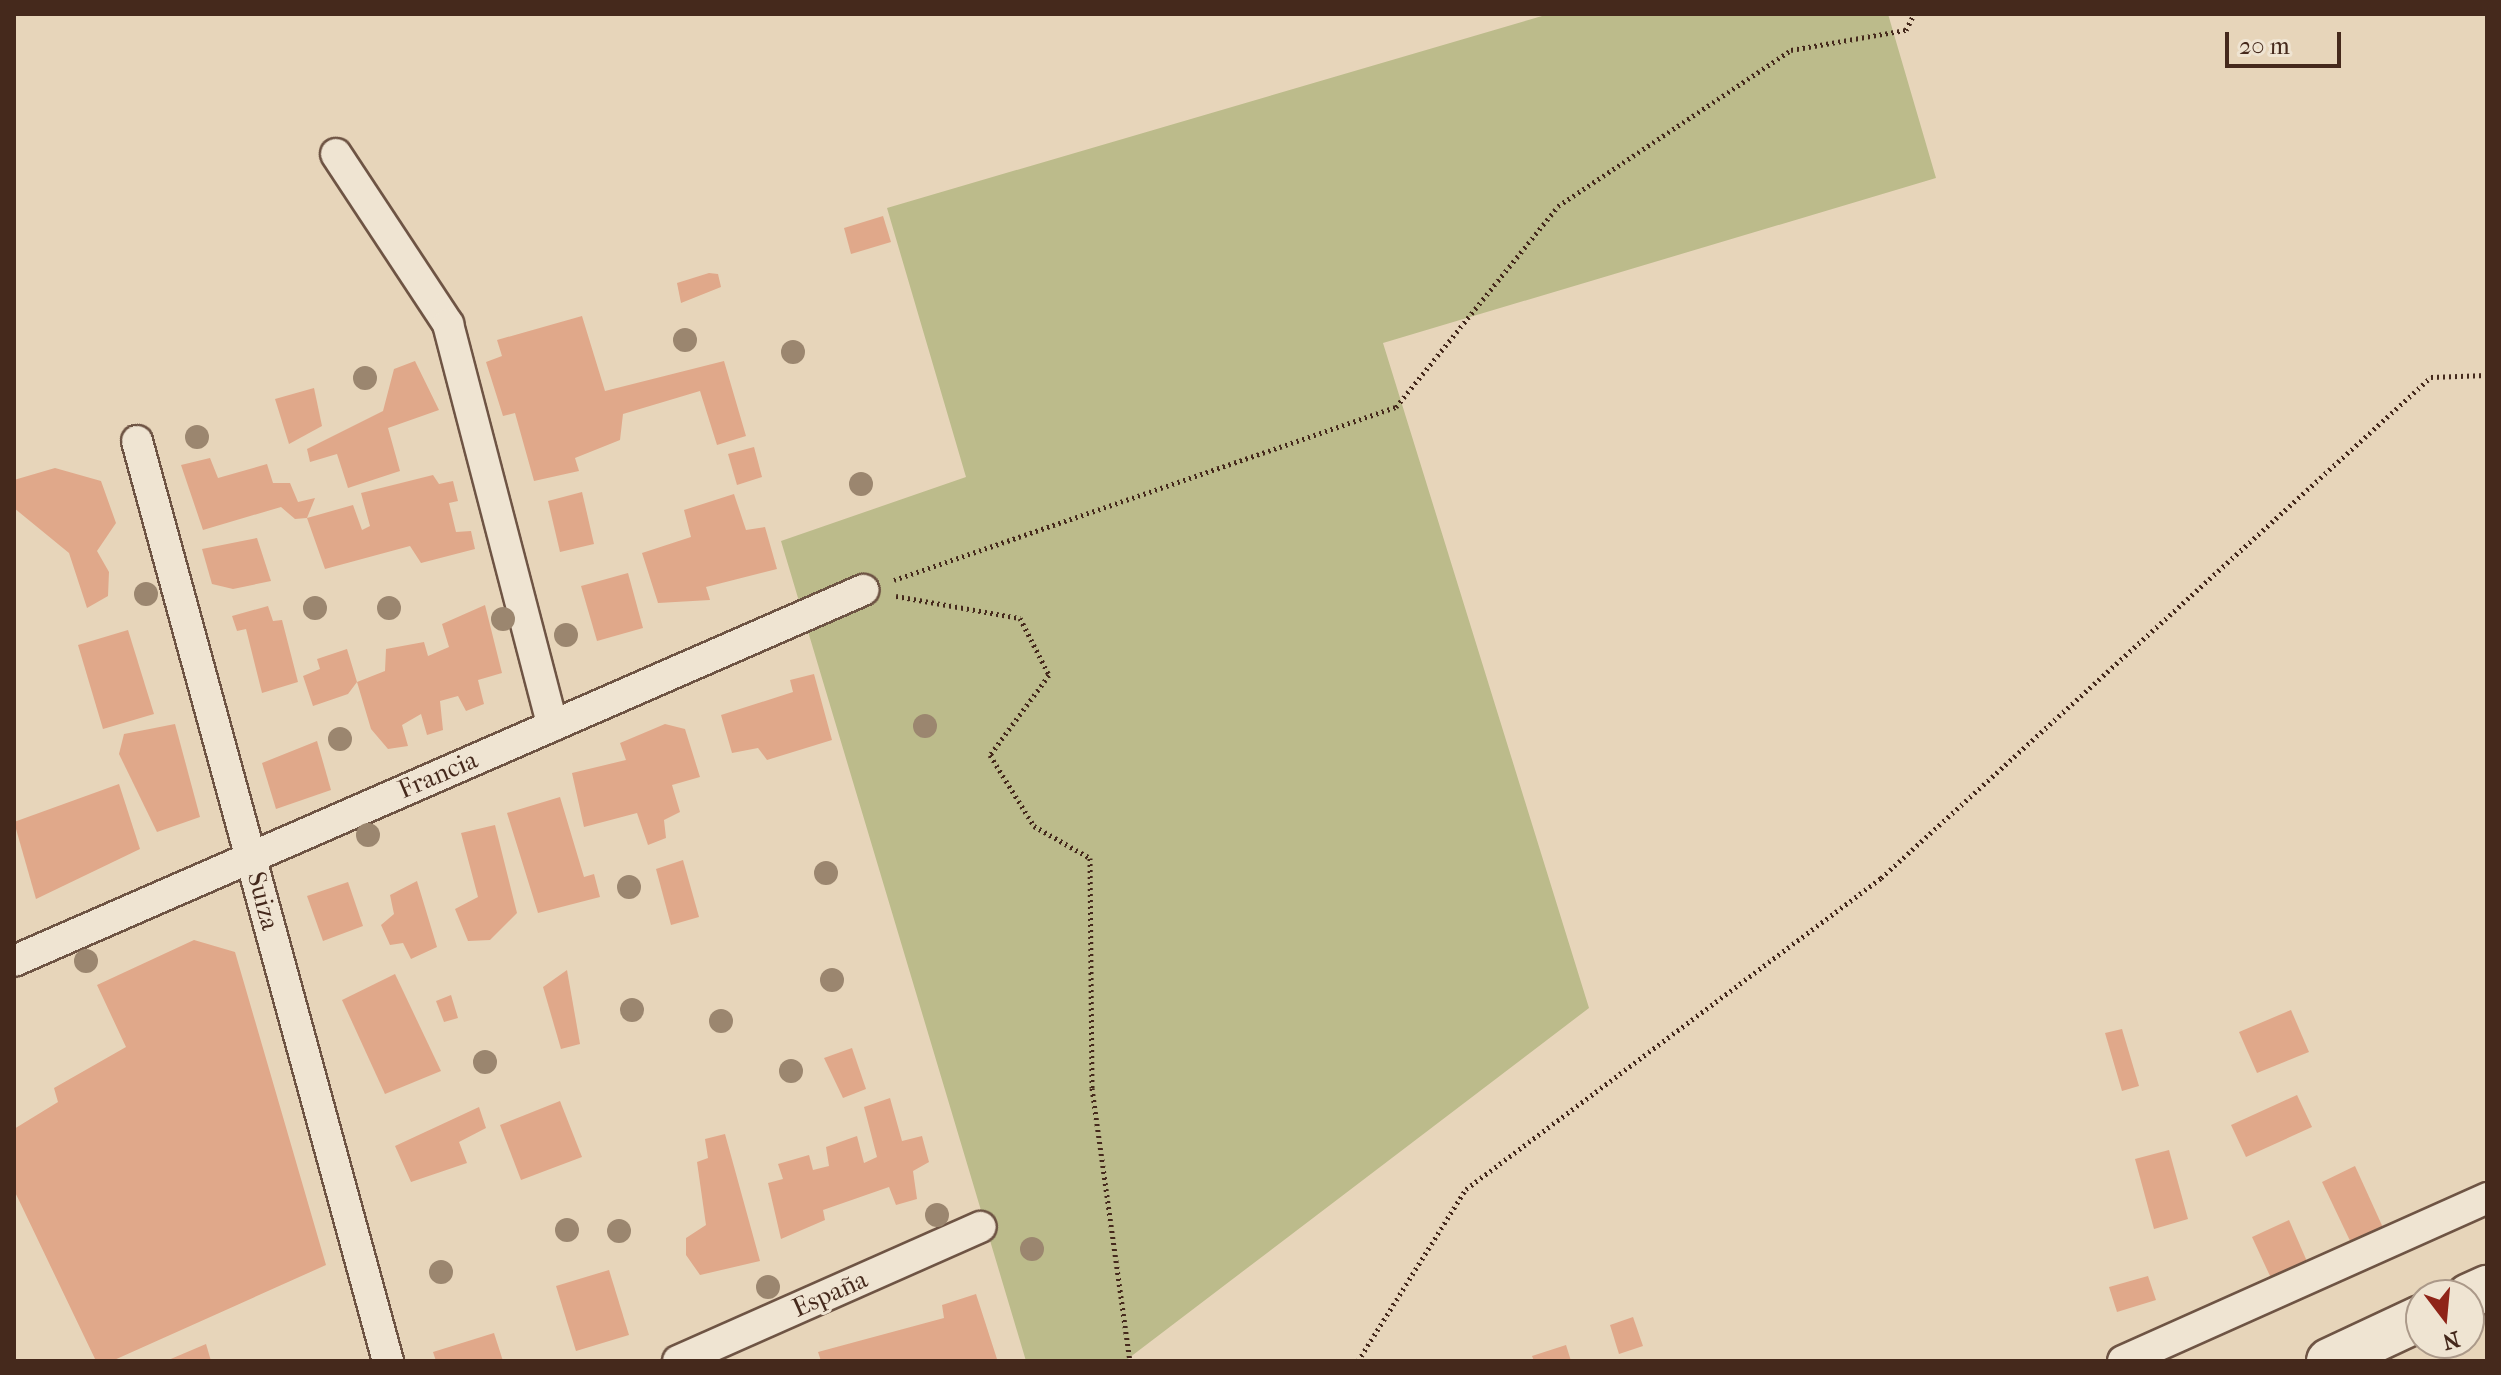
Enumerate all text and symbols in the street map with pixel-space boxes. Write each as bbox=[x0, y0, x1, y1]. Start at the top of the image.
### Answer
scale bar bbox=[2229, 16, 2345, 66]
text: 20 m bbox=[2239, 32, 2290, 60]
street label: Francia bbox=[394, 744, 482, 806]
street label: Suiza bbox=[240, 868, 286, 934]
street label: España bbox=[788, 1264, 872, 1324]
north arrow bbox=[2405, 1279, 2485, 1359]
text: N bbox=[2439, 1325, 2463, 1355]

